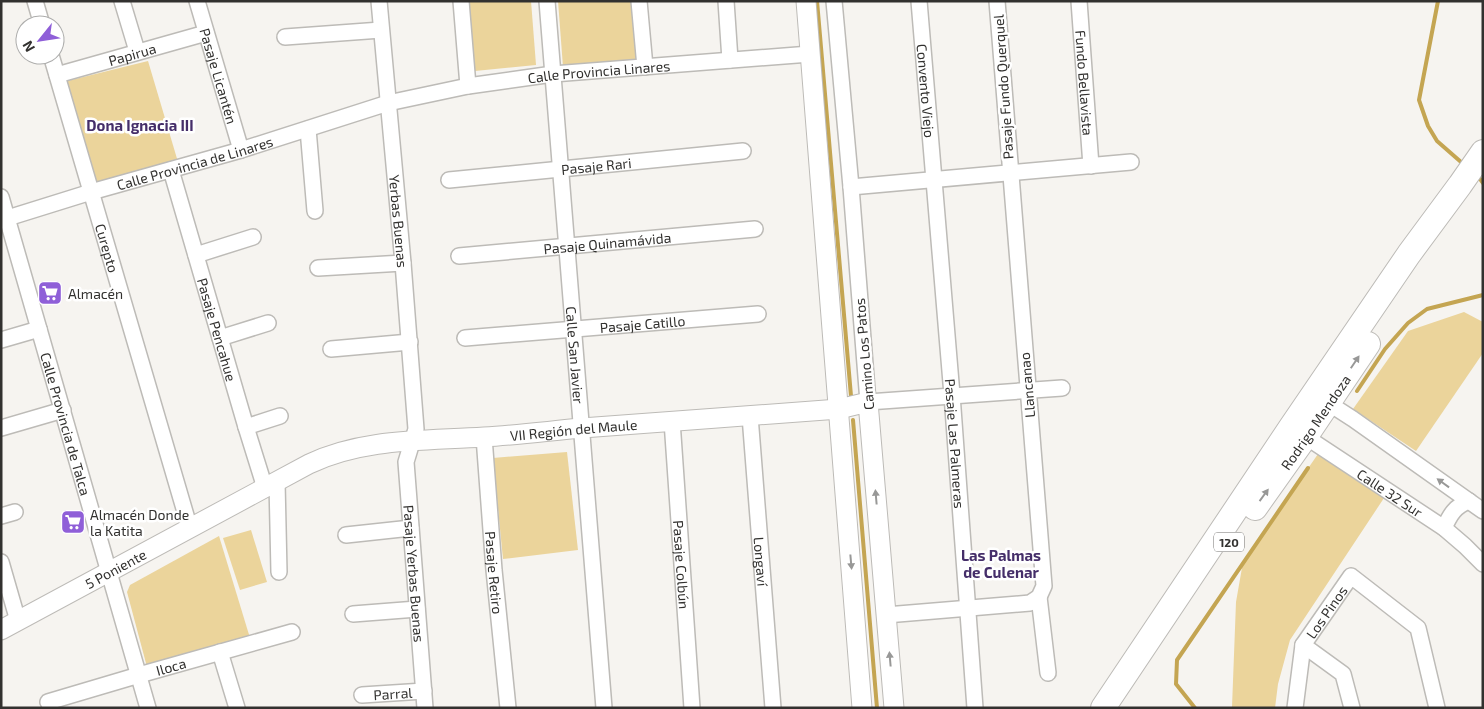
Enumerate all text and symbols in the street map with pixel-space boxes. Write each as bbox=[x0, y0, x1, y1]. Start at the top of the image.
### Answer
street label: Pasaje Fundo Querquel bbox=[989, 13, 1017, 160]
north arrow bbox=[15, 15, 65, 65]
street label: Pasaje Licantén bbox=[197, 26, 241, 126]
street label: Fundo Bellavista bbox=[1073, 29, 1097, 136]
text: N bbox=[18, 38, 38, 55]
street label: Papirua bbox=[106, 39, 158, 69]
street label: Convento Viejo bbox=[914, 43, 939, 138]
street label: Calle Provincia Linares bbox=[527, 56, 671, 86]
district label: Dona Ignacia III bbox=[86, 116, 194, 134]
street label: Calle Provincia de Linares bbox=[115, 132, 275, 193]
street label: Pasaje Rari bbox=[560, 154, 632, 177]
street label: Yerbas Buenas bbox=[386, 174, 412, 268]
street label: Curepto bbox=[92, 221, 123, 274]
street label: Pasaje Quinamávida bbox=[543, 228, 672, 257]
street label: Pasaje Pencahue bbox=[194, 276, 241, 383]
supermarket icon: Almacén bbox=[37, 280, 63, 306]
place label: Almacén bbox=[68, 285, 123, 302]
street label: Camino Los Patos bbox=[851, 297, 877, 411]
street label: Calle San Javier bbox=[563, 305, 588, 405]
street label: Pasaje Catillo bbox=[599, 311, 686, 335]
street label: Calle Provincia de Talca bbox=[38, 350, 95, 497]
street label: Llancanao bbox=[1016, 352, 1038, 418]
one-way arrow bbox=[1350, 356, 1360, 369]
street label: Rodrigo Mendoza bbox=[1277, 371, 1354, 473]
street label: Pasaje Las Palmeras bbox=[942, 378, 969, 509]
street label: VII Región del Maule bbox=[509, 415, 638, 444]
street label: Calle 32 Sur bbox=[1354, 465, 1426, 520]
one-way arrow bbox=[1436, 478, 1450, 488]
one-way arrow bbox=[1259, 488, 1269, 502]
one-way arrow bbox=[872, 489, 880, 505]
street label: Pasaje Yerbas Buenas bbox=[401, 504, 428, 643]
place label: Almacén Donde la Katita bbox=[90, 506, 189, 539]
supermarket icon: Almacén Donde la Katita bbox=[60, 509, 86, 535]
street label: Pasaje Colbún bbox=[670, 520, 694, 610]
street label: Pasaje Retiro bbox=[483, 530, 507, 615]
road number: 120 bbox=[1214, 532, 1244, 552]
street label: Longaví bbox=[751, 536, 772, 587]
street label: 5 Poniente bbox=[82, 545, 149, 592]
district label: Las Palmas de Culenar bbox=[961, 546, 1041, 581]
one-way arrow bbox=[847, 555, 855, 571]
street label: Los Pinos bbox=[1302, 582, 1350, 641]
one-way arrow bbox=[886, 651, 894, 667]
street label: Iloca bbox=[154, 654, 188, 678]
street label: Parral bbox=[373, 683, 414, 703]

